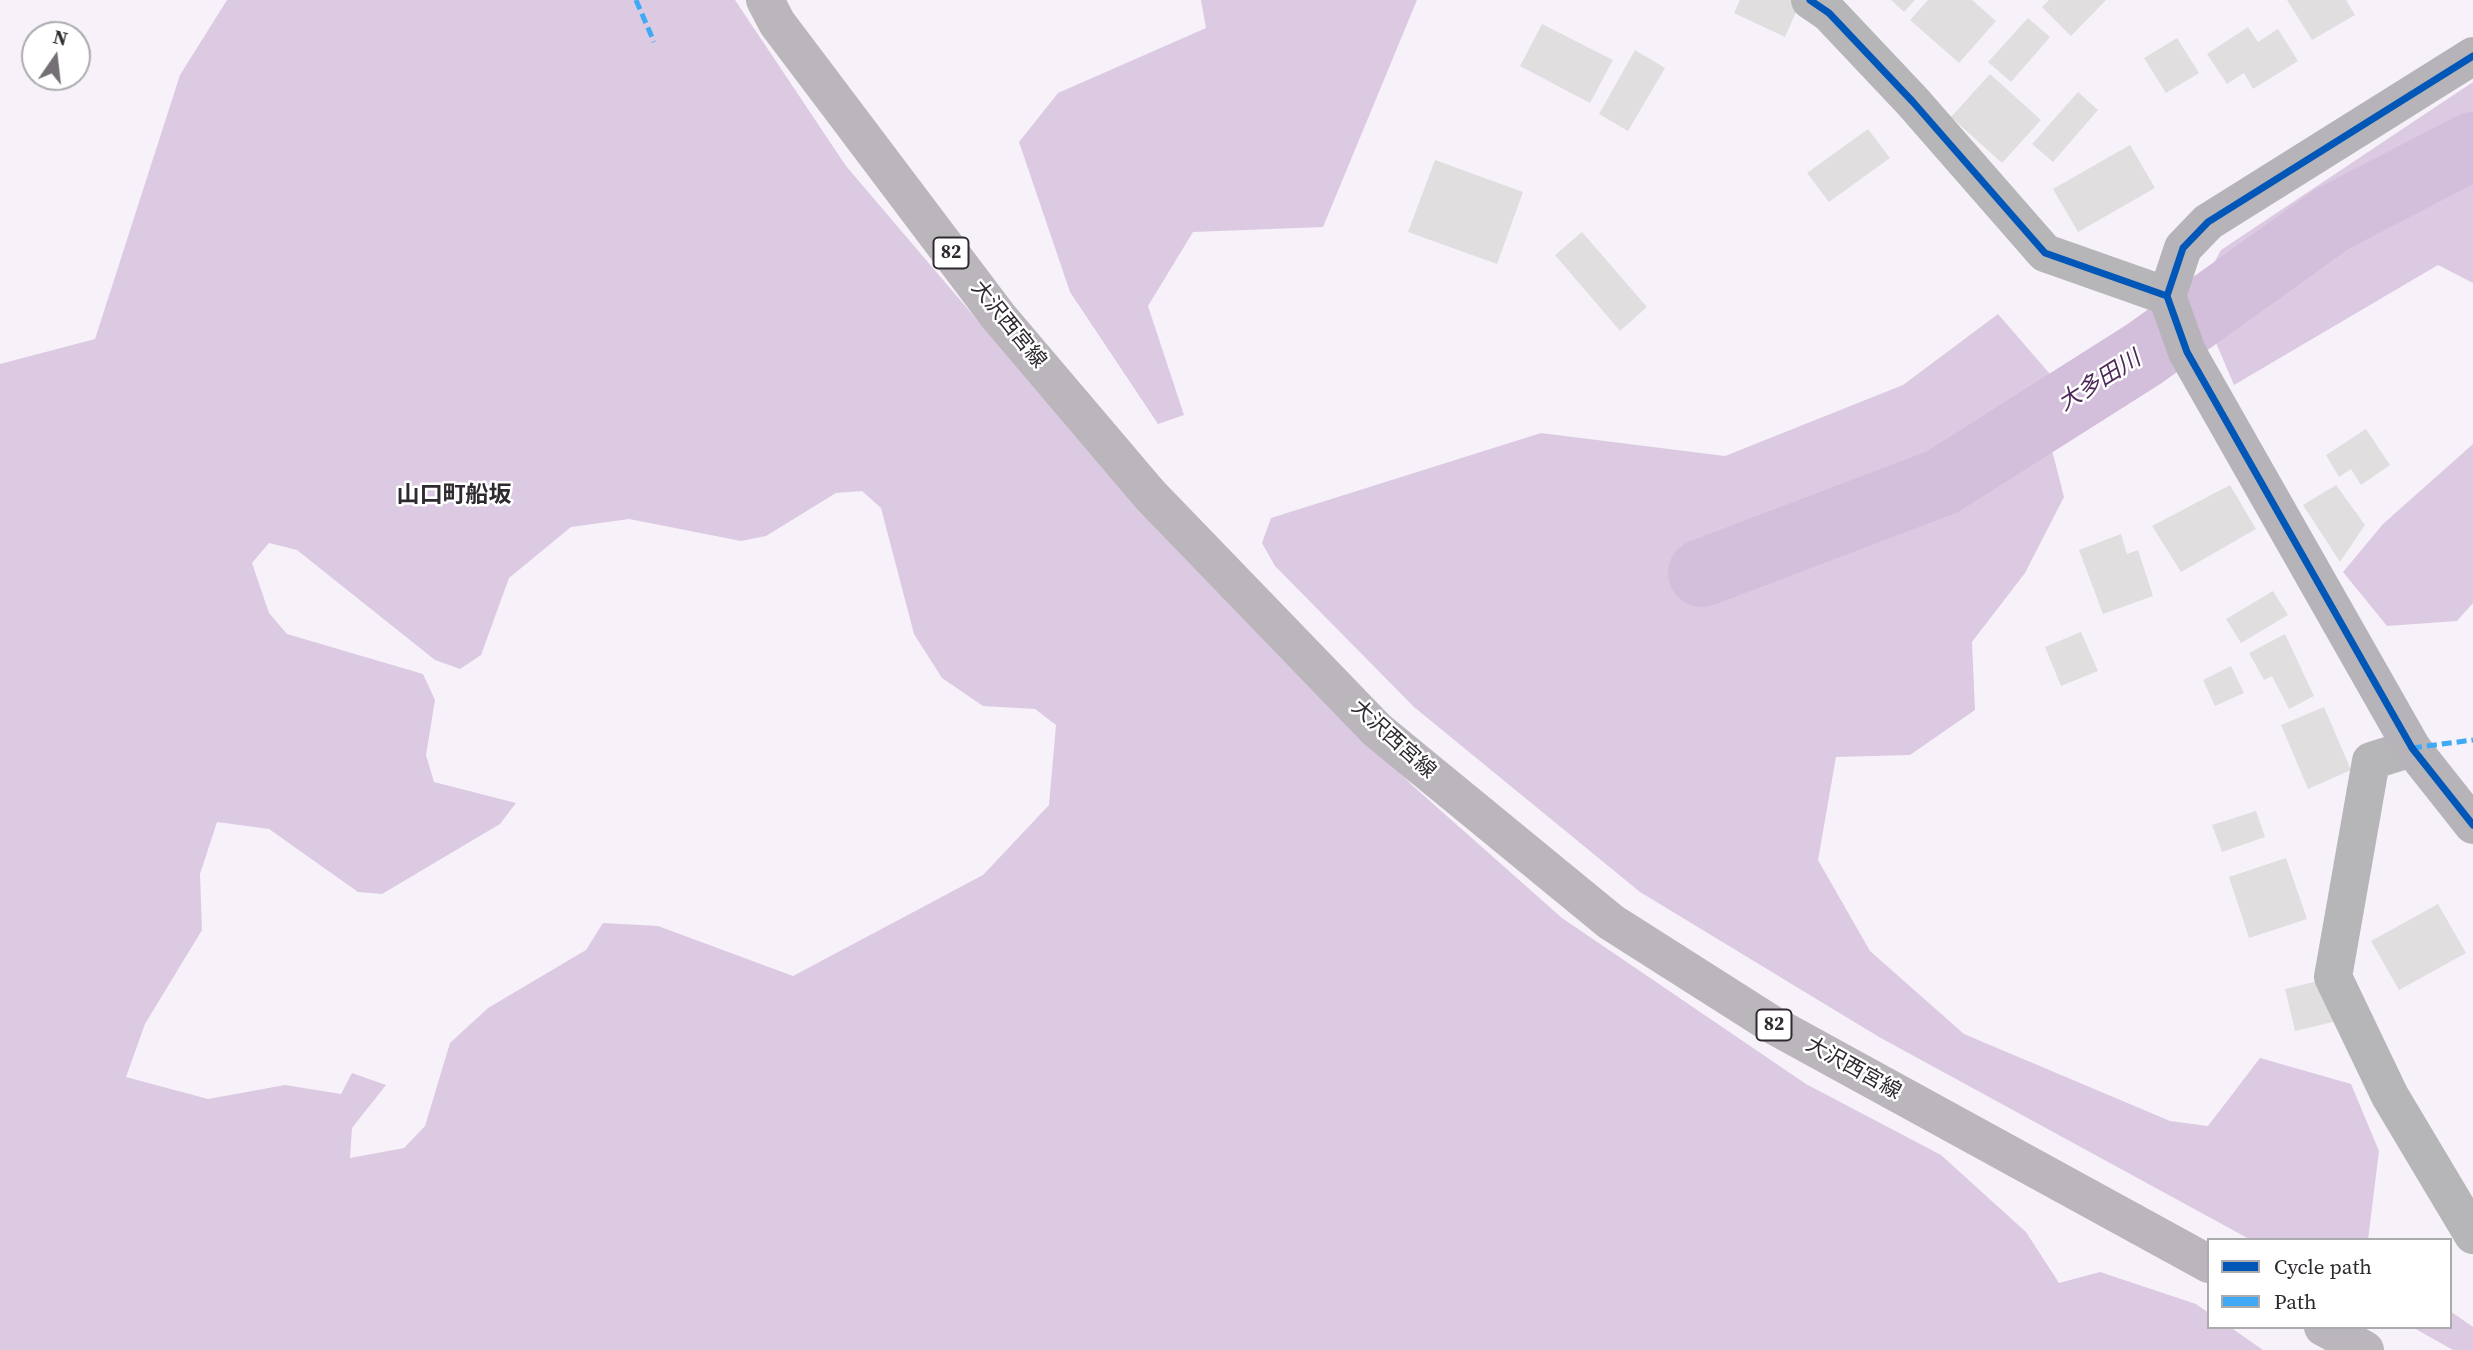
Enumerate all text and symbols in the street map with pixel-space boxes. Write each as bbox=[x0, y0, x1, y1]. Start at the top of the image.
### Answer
north arrow bbox=[21, 21, 91, 91]
text: N bbox=[51, 23, 70, 52]
road number: 82 bbox=[934, 238, 968, 268]
street label: 大沢西宮線 bbox=[965, 276, 1051, 374]
water label: 大多田川 bbox=[2054, 346, 2146, 418]
district label: 山口町船坂 bbox=[397, 482, 511, 510]
street label: 大沢西宮線 bbox=[1346, 696, 1440, 784]
road number: 82 bbox=[1756, 1009, 1792, 1040]
street label: 大沢西宮線 bbox=[1801, 1033, 1905, 1105]
legend bbox=[2207, 1238, 2452, 1329]
text: Cycle path bbox=[2274, 1252, 2372, 1281]
text: Path bbox=[2274, 1287, 2317, 1316]

